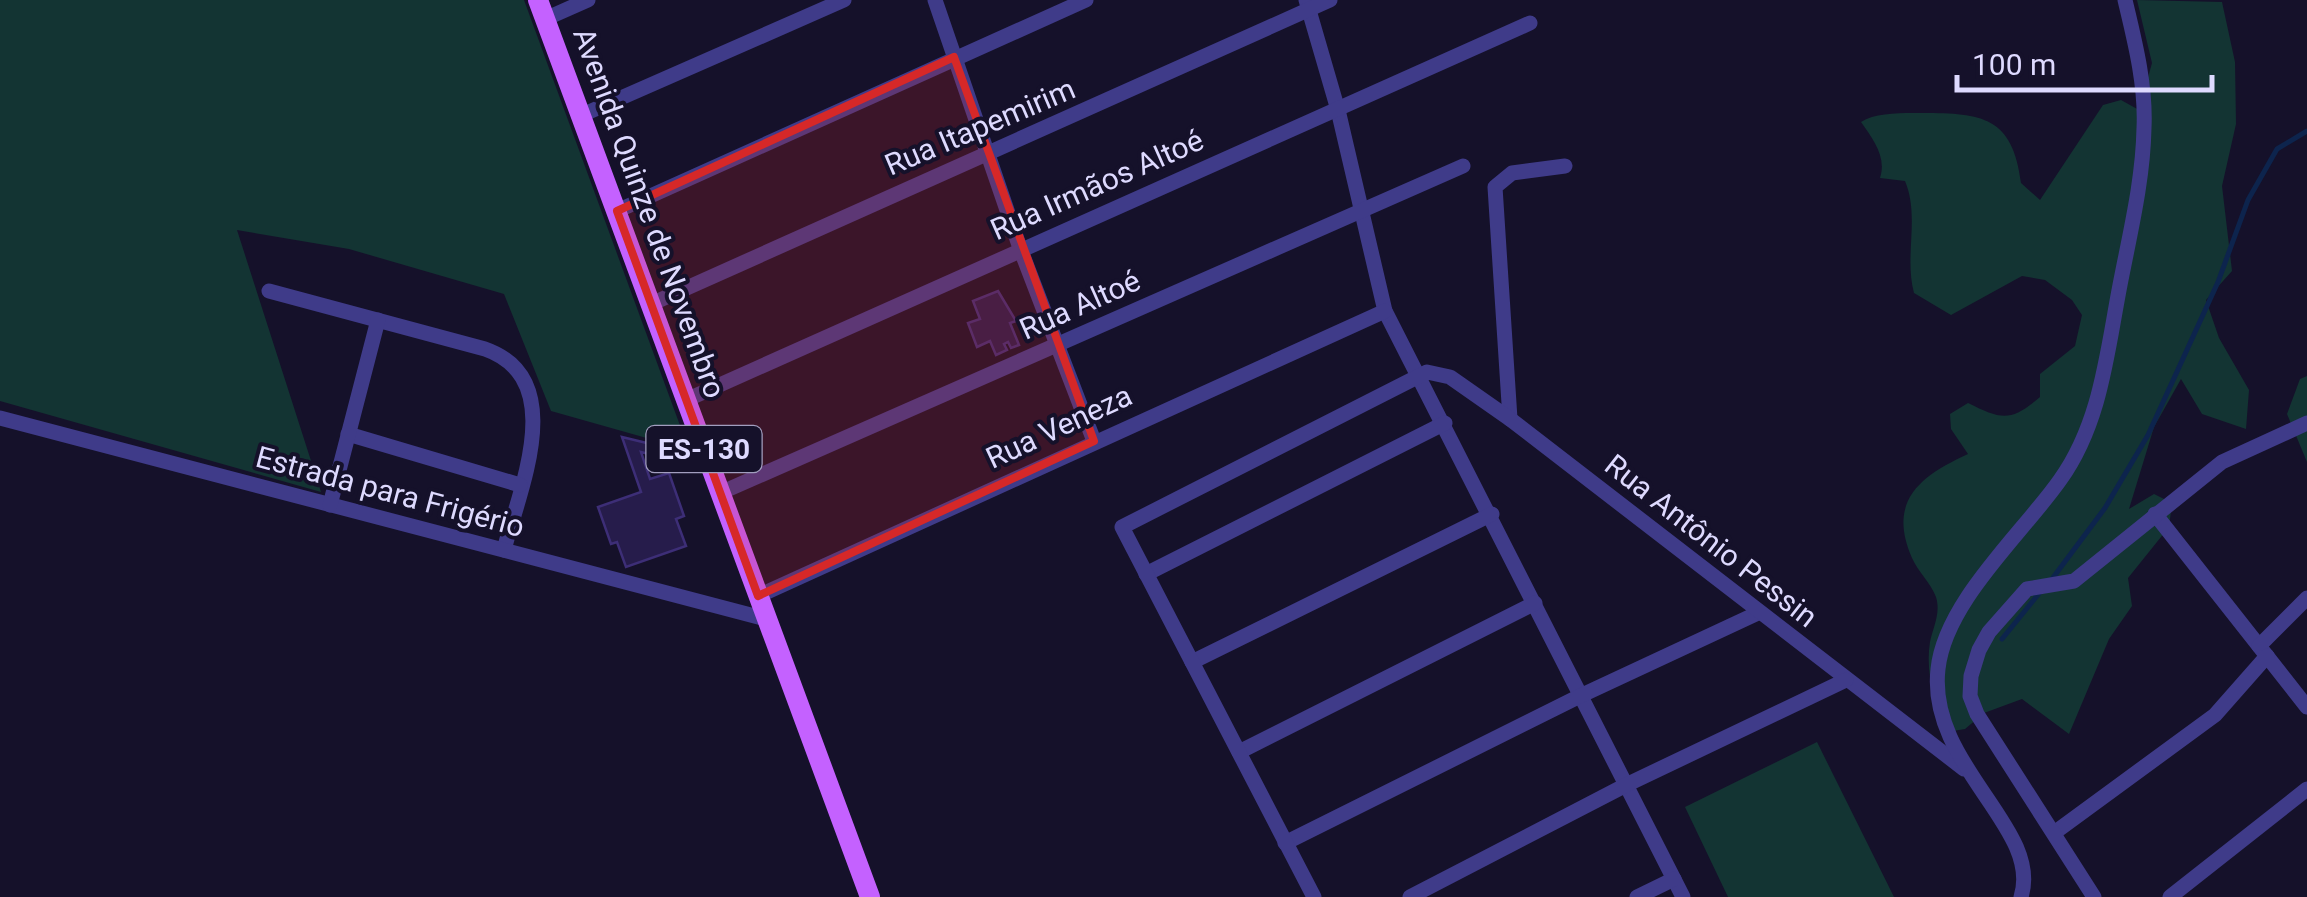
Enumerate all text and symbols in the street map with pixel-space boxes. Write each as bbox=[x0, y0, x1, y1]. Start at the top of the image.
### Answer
street label: Avenida Quinze de Novembro bbox=[566, 23, 733, 403]
scale bar bbox=[1957, 30, 2212, 92]
text: 100 m bbox=[1972, 47, 2056, 82]
street label: Rua Itapemirim bbox=[879, 71, 1080, 182]
street label: Rua Irmãos Altoé bbox=[985, 122, 1209, 247]
street label: Rua Altoé bbox=[1014, 262, 1145, 347]
street label: Rua Veneza bbox=[980, 378, 1137, 476]
road number: ES-130 bbox=[646, 426, 762, 472]
street label: Estrada para Frigério bbox=[252, 439, 528, 544]
street label: Rua Antônio Pessin bbox=[1598, 447, 1824, 634]

